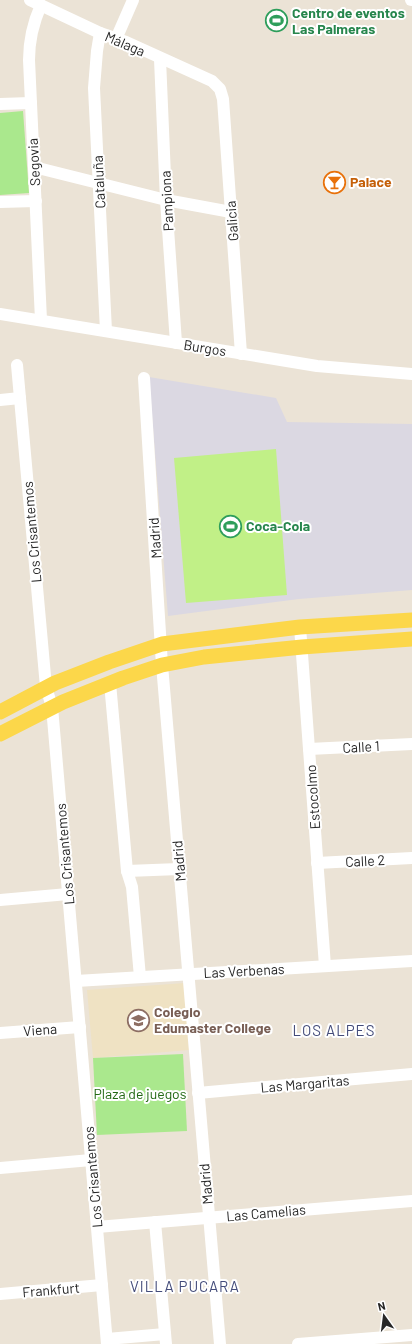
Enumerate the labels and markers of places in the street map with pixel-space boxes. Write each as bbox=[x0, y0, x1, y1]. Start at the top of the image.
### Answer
place label: Centro de eventos Las Palmeras bbox=[292, 4, 405, 37]
sports icon: Centro de eventos Las Palmeras bbox=[263, 8, 289, 34]
bar icon: Palace bbox=[322, 169, 348, 195]
place label: Palace bbox=[350, 173, 392, 190]
sports icon: Coca-Cola bbox=[218, 513, 244, 539]
place label: Coca-Cola bbox=[246, 517, 310, 534]
place label: Colegio Edumaster College bbox=[154, 1003, 271, 1036]
school or university icon: Colegio Edumaster College bbox=[126, 1007, 152, 1033]

